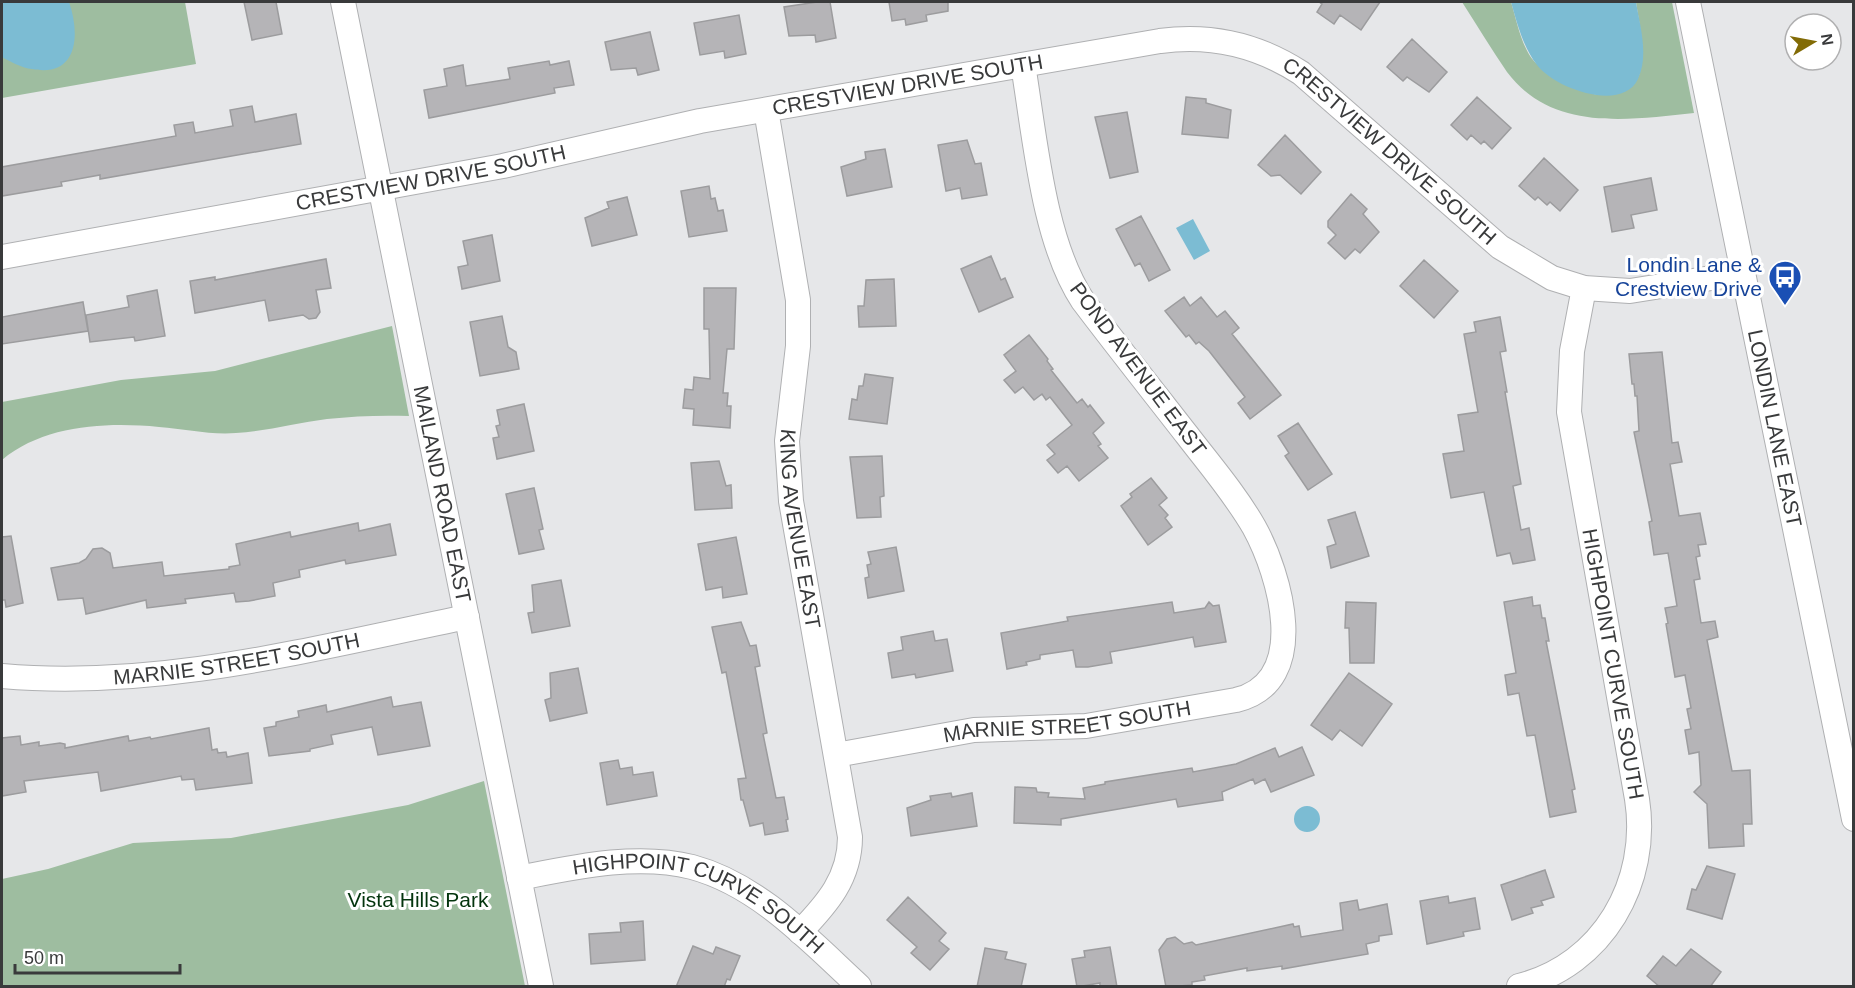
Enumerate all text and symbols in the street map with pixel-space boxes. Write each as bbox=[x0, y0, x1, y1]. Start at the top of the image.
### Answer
north arrow bbox=[1783, 12, 1843, 72]
text: N bbox=[1818, 32, 1837, 47]
street label: CRESTVIEW DRIVE SOUTH bbox=[770, 50, 1045, 119]
street label: CRESTVIEW DRIVE SOUTH bbox=[1279, 53, 1501, 249]
street label: CRESTVIEW DRIVE SOUTH bbox=[294, 140, 568, 214]
place label: Londin Lane & Crestview Drive bbox=[1615, 253, 1762, 300]
bus stop icon: Londin Lane & Crestview Drive bbox=[1767, 259, 1803, 306]
street label: POND AVENUE EAST bbox=[1066, 278, 1211, 460]
street label: LONDIN LANE EAST bbox=[1744, 327, 1806, 529]
street label: MAILAND ROAD EAST bbox=[409, 384, 476, 605]
street label: KING AVENUE EAST bbox=[776, 428, 825, 630]
street label: HIGHPOINT CURVE SOUTH bbox=[1578, 527, 1649, 801]
street label: MARNIE STREET SOUTH bbox=[112, 628, 362, 688]
street label: MARNIE STREET SOUTH bbox=[941, 696, 1193, 746]
street label: HIGHPOINT CURVE SOUTH bbox=[571, 849, 829, 958]
park label: Vista Hills Park bbox=[348, 888, 489, 911]
scale bar bbox=[15, 937, 180, 975]
text: 50 m bbox=[24, 948, 64, 968]

